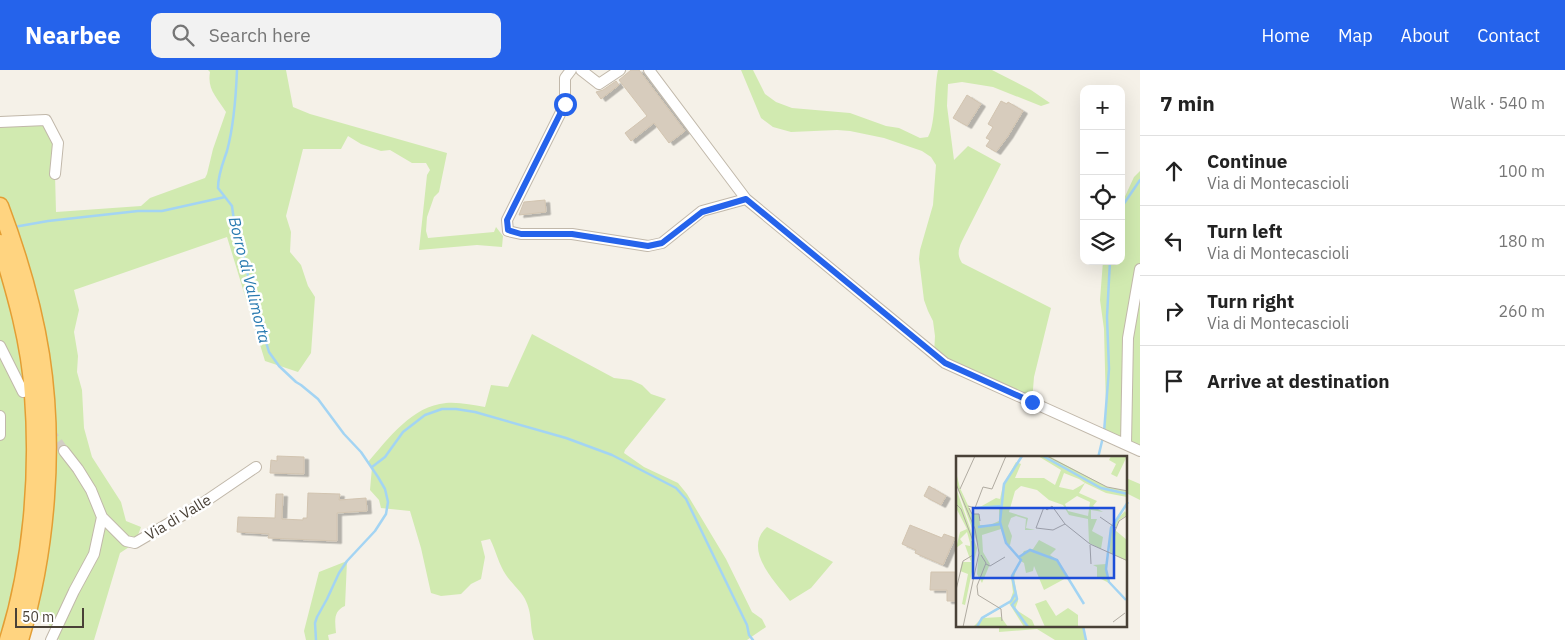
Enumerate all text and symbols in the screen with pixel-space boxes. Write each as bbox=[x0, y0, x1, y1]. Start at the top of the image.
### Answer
search box bbox=[151, 13, 501, 58]
text: Nearbee bbox=[25, 19, 121, 51]
icon: search bbox=[169, 21, 197, 49]
text: Search here bbox=[209, 23, 311, 47]
text: Home bbox=[1262, 24, 1310, 47]
text: Map bbox=[1338, 24, 1373, 47]
text: About bbox=[1401, 24, 1449, 47]
text: Contact bbox=[1477, 24, 1540, 47]
map controls bbox=[1080, 85, 1125, 265]
button: + bbox=[1080, 85, 1125, 130]
text: 7 min bbox=[1160, 89, 1215, 117]
route start bbox=[554, 93, 577, 116]
text: Walk · 540 m bbox=[1450, 93, 1545, 113]
button: − bbox=[1080, 130, 1125, 175]
text: Continue bbox=[1207, 149, 1287, 173]
icon: ahead bbox=[1160, 157, 1188, 185]
text: 100 m bbox=[1498, 161, 1545, 181]
text: Via di Montecascioli bbox=[1207, 173, 1349, 193]
button: locate bbox=[1080, 175, 1125, 220]
water label: Borro di Valimorta bbox=[225, 215, 275, 345]
text: Turn left bbox=[1207, 219, 1283, 243]
button: layers bbox=[1080, 220, 1125, 265]
icon: left bbox=[1160, 227, 1188, 255]
text: 180 m bbox=[1498, 231, 1545, 251]
text: Via di Montecascioli bbox=[1207, 243, 1349, 263]
text: Turn right bbox=[1207, 289, 1294, 313]
icon: right bbox=[1160, 297, 1188, 325]
text: 260 m bbox=[1498, 301, 1545, 321]
text: Via di Montecascioli bbox=[1207, 313, 1349, 333]
icon: arrive bbox=[1160, 367, 1188, 395]
text: Arrive at destination bbox=[1207, 369, 1390, 393]
route end bbox=[1021, 391, 1044, 414]
inset map bbox=[956, 456, 1128, 628]
street label: Via di Valle bbox=[142, 490, 214, 544]
scale bar bbox=[15, 605, 84, 628]
text: 50 m bbox=[22, 608, 54, 626]

